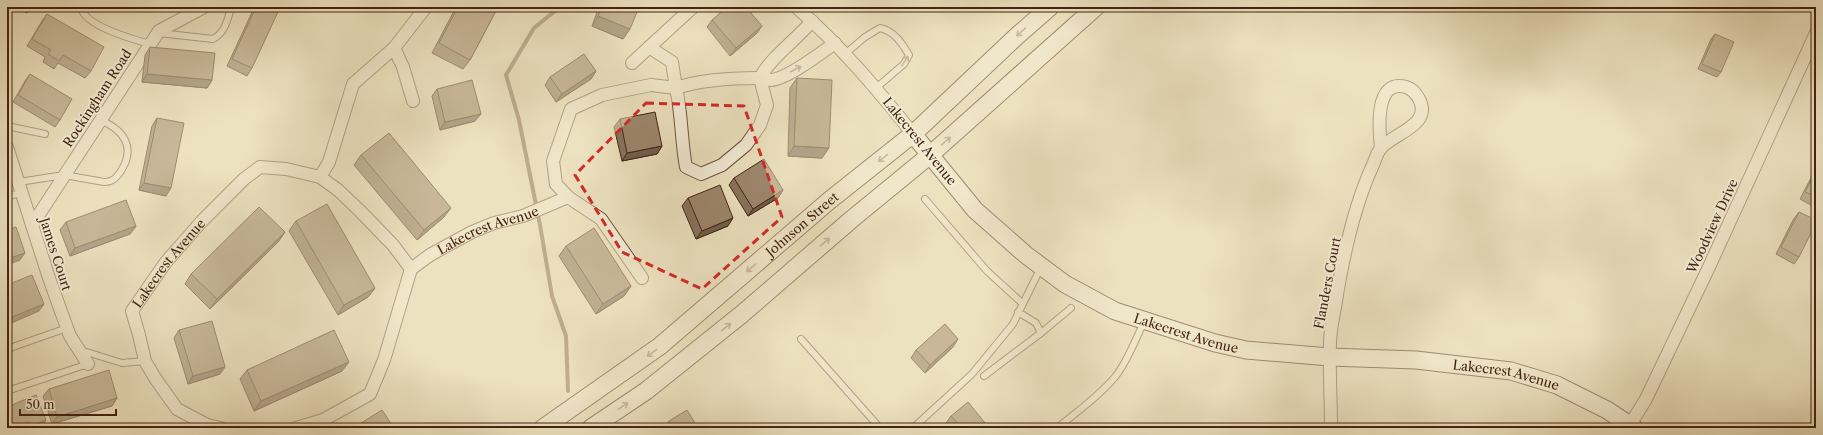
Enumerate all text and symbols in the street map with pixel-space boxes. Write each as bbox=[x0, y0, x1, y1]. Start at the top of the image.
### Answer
one-way arrow bbox=[1015, 28, 1026, 37]
street label: Rockingham Road bbox=[59, 46, 135, 150]
one-way arrow bbox=[900, 56, 909, 67]
one-way arrow bbox=[790, 64, 802, 72]
street label: Lakecrest Avenue bbox=[880, 94, 960, 188]
one-way arrow bbox=[941, 136, 951, 145]
one-way arrow bbox=[877, 154, 888, 163]
street label: Woodview Drive bbox=[1683, 176, 1741, 277]
street label: Johnson Street bbox=[761, 188, 842, 261]
street label: Lakecrest Avenue bbox=[434, 202, 541, 258]
street label: James Court bbox=[36, 214, 75, 293]
street label: Lakecrest Avenue bbox=[129, 215, 208, 311]
street label: Flanders Court bbox=[1310, 235, 1344, 330]
one-way arrow bbox=[820, 237, 830, 247]
one-way arrow bbox=[745, 264, 756, 273]
street label: Lakecrest Avenue bbox=[1132, 310, 1240, 356]
one-way arrow bbox=[721, 322, 732, 331]
one-way arrow bbox=[646, 349, 657, 357]
street label: Lakecrest Avenue bbox=[1452, 356, 1561, 393]
scale bar bbox=[20, 391, 116, 417]
text: 50 m bbox=[26, 397, 55, 412]
one-way arrow bbox=[618, 402, 629, 410]

